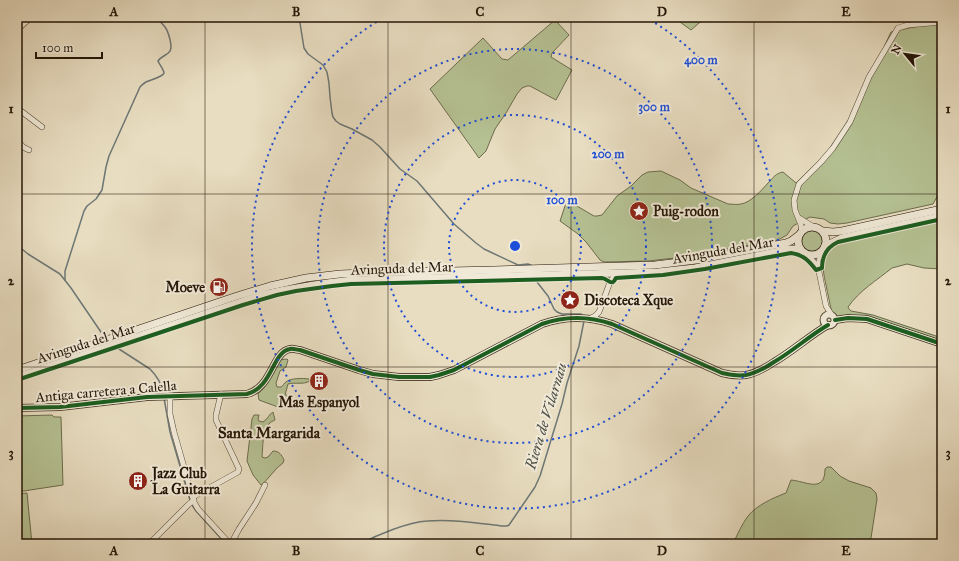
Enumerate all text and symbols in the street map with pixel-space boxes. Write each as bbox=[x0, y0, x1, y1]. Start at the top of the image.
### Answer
text: A bbox=[109, 4, 119, 20]
text: B bbox=[292, 4, 301, 20]
text: C bbox=[476, 4, 485, 20]
text: D bbox=[657, 4, 667, 20]
text: E bbox=[841, 4, 851, 20]
scale bar bbox=[36, 34, 102, 60]
north arrow bbox=[885, 34, 925, 74]
text: 100 m bbox=[42, 41, 73, 55]
text: N bbox=[889, 42, 905, 57]
text: 400 m bbox=[684, 53, 719, 68]
text: 300 m bbox=[638, 100, 671, 115]
text: 1 bbox=[8, 101, 14, 117]
text: 1 bbox=[945, 101, 951, 117]
text: 200 m bbox=[592, 147, 625, 161]
text: 100 m bbox=[546, 193, 579, 207]
place icon: Puig-rodon bbox=[628, 200, 650, 222]
place label: Puig-rodon bbox=[653, 203, 719, 221]
street label: Avinguda del Mar bbox=[670, 233, 776, 268]
centre of rings bbox=[508, 239, 522, 253]
street label: Avinguda del Mar bbox=[350, 258, 454, 279]
text: 2 bbox=[8, 273, 15, 289]
text: 2 bbox=[945, 273, 952, 289]
fuel station icon: Moeve bbox=[208, 276, 230, 298]
place label: Moeve bbox=[165, 279, 205, 296]
place icon: Discoteca Xque bbox=[559, 289, 581, 311]
place label: Discoteca Xque bbox=[584, 292, 673, 310]
street label: Avinguda del Mar bbox=[34, 319, 138, 368]
water label: Riera de Vilarnau bbox=[521, 361, 571, 472]
building icon: Mas Espanyol bbox=[308, 370, 330, 392]
street label: Antiga carretera a Calella bbox=[34, 377, 177, 406]
place label: Mas Espanyol bbox=[278, 394, 361, 412]
district label: Santa Margarida bbox=[218, 424, 321, 443]
text: 3 bbox=[8, 445, 14, 461]
text: 3 bbox=[945, 445, 951, 461]
place label: Jazz Club La Guitarra bbox=[150, 465, 221, 498]
building icon: Jazz Club La Guitarra bbox=[127, 470, 149, 492]
text: A bbox=[109, 543, 119, 559]
text: B bbox=[292, 543, 301, 559]
text: C bbox=[476, 543, 485, 559]
text: D bbox=[657, 543, 667, 559]
text: E bbox=[841, 543, 851, 559]

